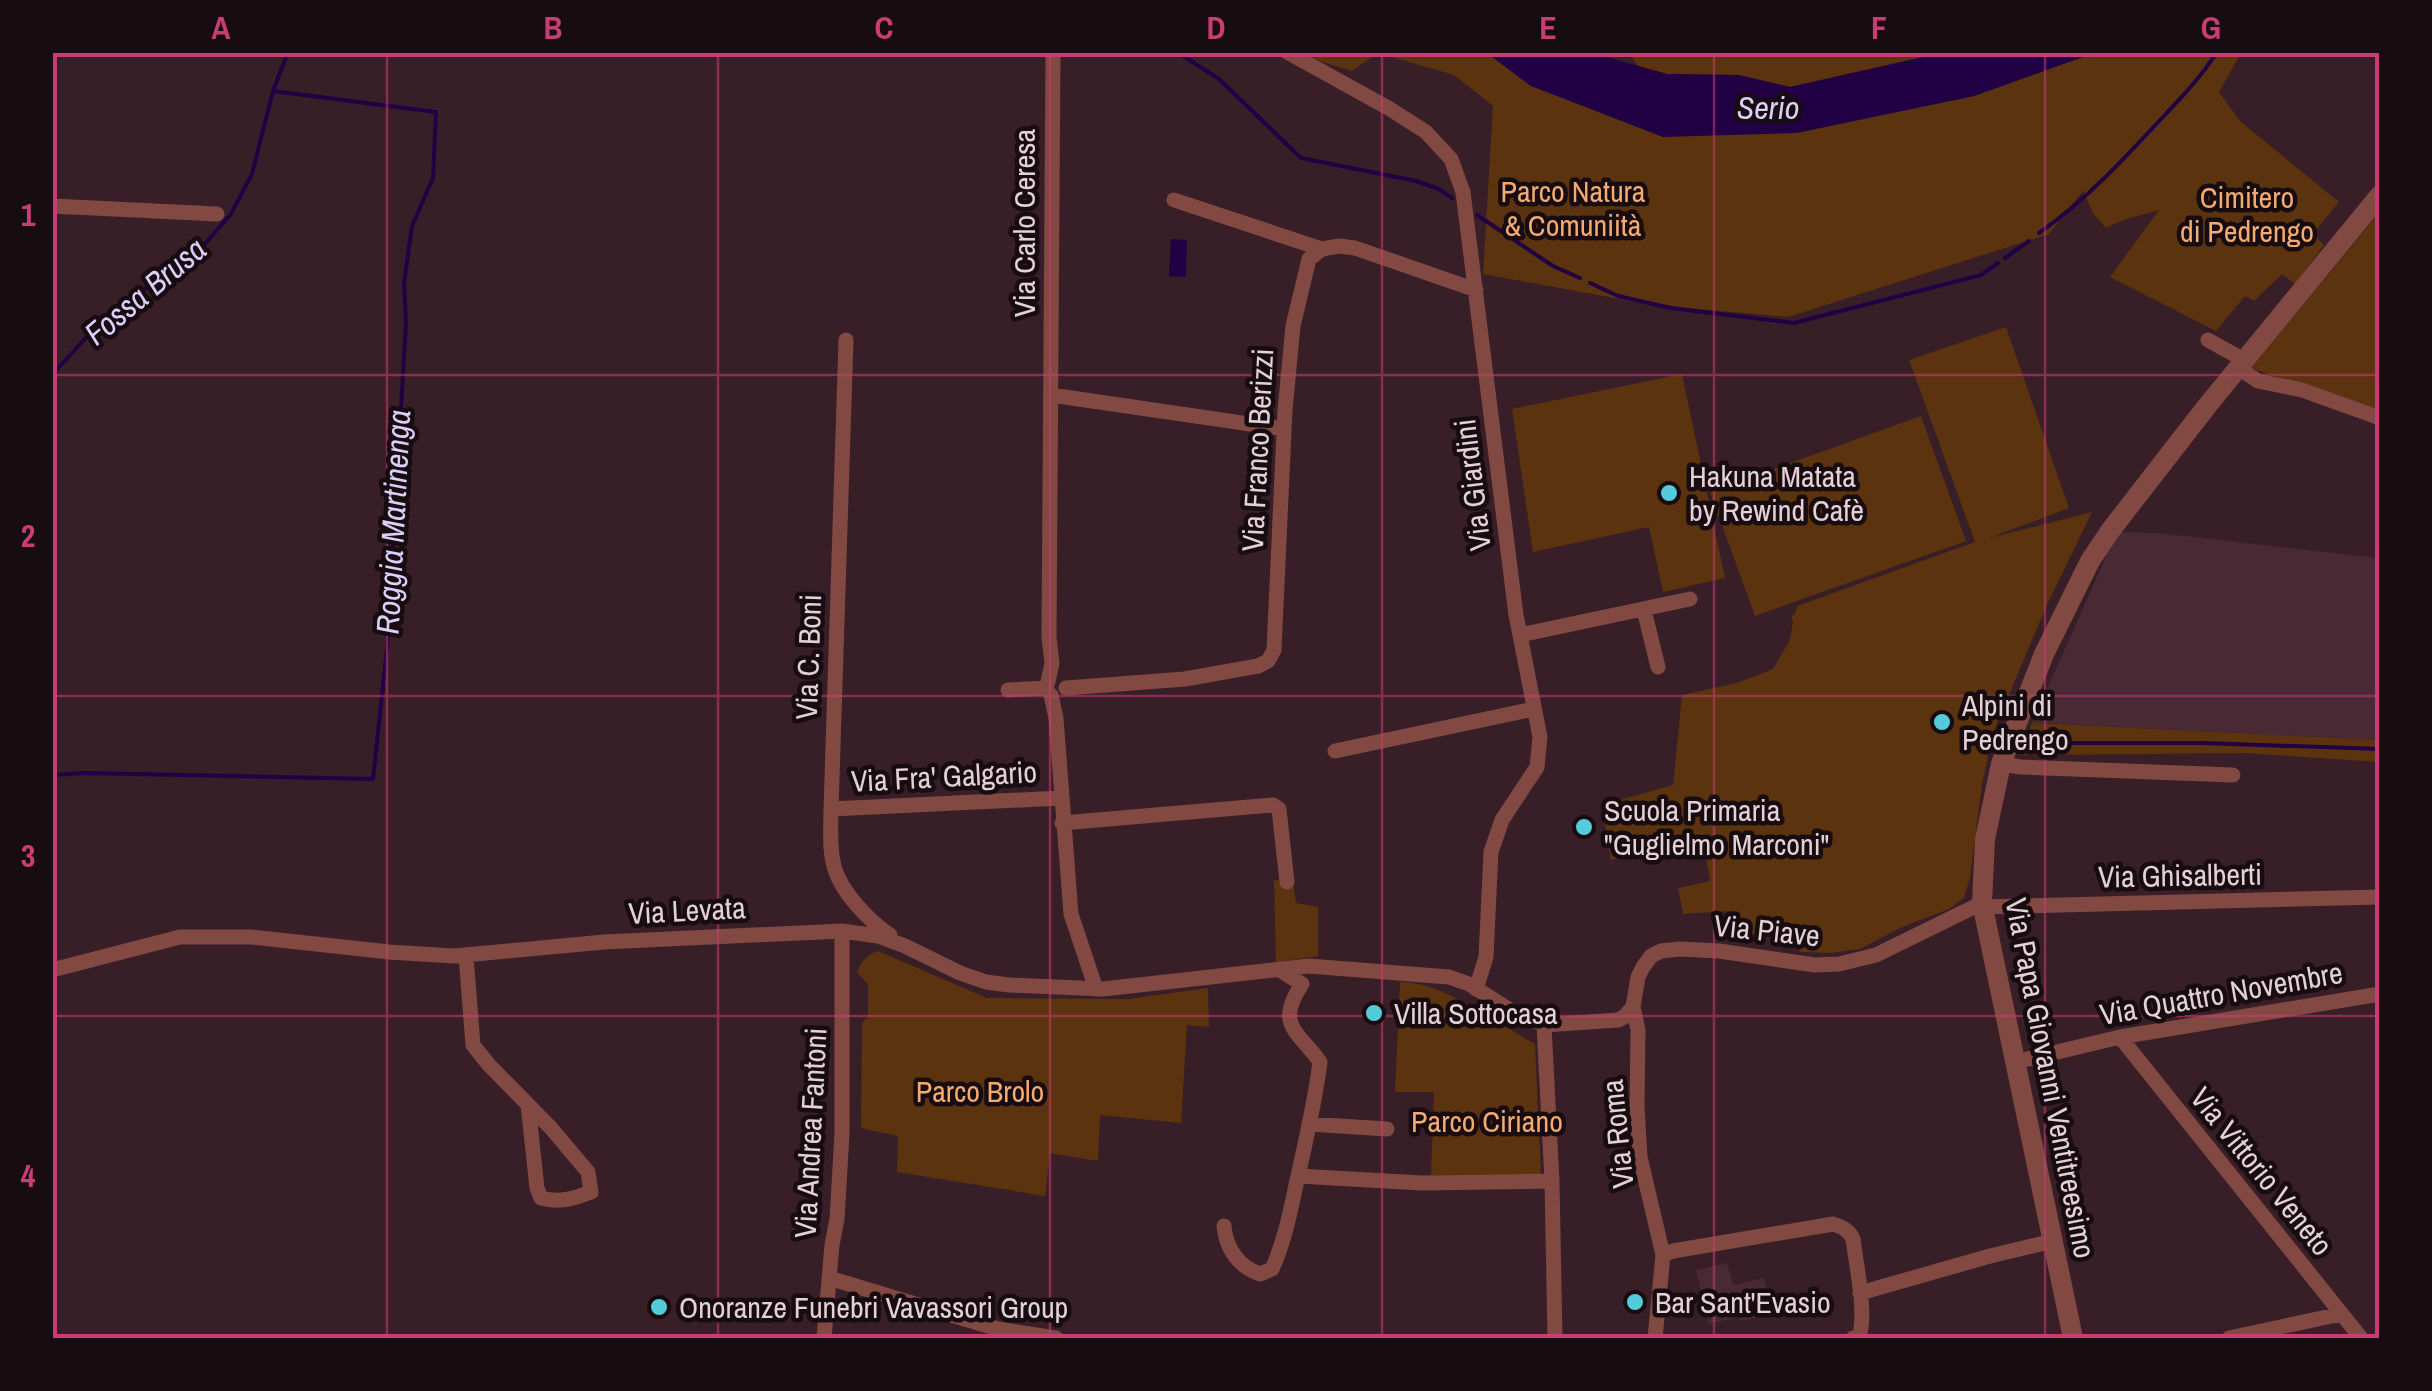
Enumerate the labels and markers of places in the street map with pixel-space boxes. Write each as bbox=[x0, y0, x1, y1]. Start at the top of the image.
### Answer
place label: Hakuna Matata by Rewind Cafè bbox=[1689, 456, 1864, 530]
marker: Hakuna Matata by Rewind Cafè bbox=[1658, 482, 1680, 504]
place label: Alpini di Pedrengo bbox=[1961, 685, 2069, 759]
marker: Alpini di Pedrengo bbox=[1931, 711, 1953, 733]
place label: Scuola Primaria "Guglielmo Marconi" bbox=[1604, 790, 1829, 864]
marker: Scuola Primaria "Guglielmo Marconi" bbox=[1573, 816, 1595, 838]
place label: Villa Sottocasa bbox=[1394, 993, 1558, 1033]
marker: Villa Sottocasa bbox=[1363, 1002, 1385, 1024]
place label: Bar Sant'Evasio bbox=[1655, 1282, 1831, 1322]
place label: Onoranze Funebri Vavassori Group bbox=[679, 1287, 1068, 1327]
marker: Bar Sant'Evasio bbox=[1624, 1291, 1646, 1313]
marker: Onoranze Funebri Vavassori Group bbox=[648, 1296, 670, 1318]

